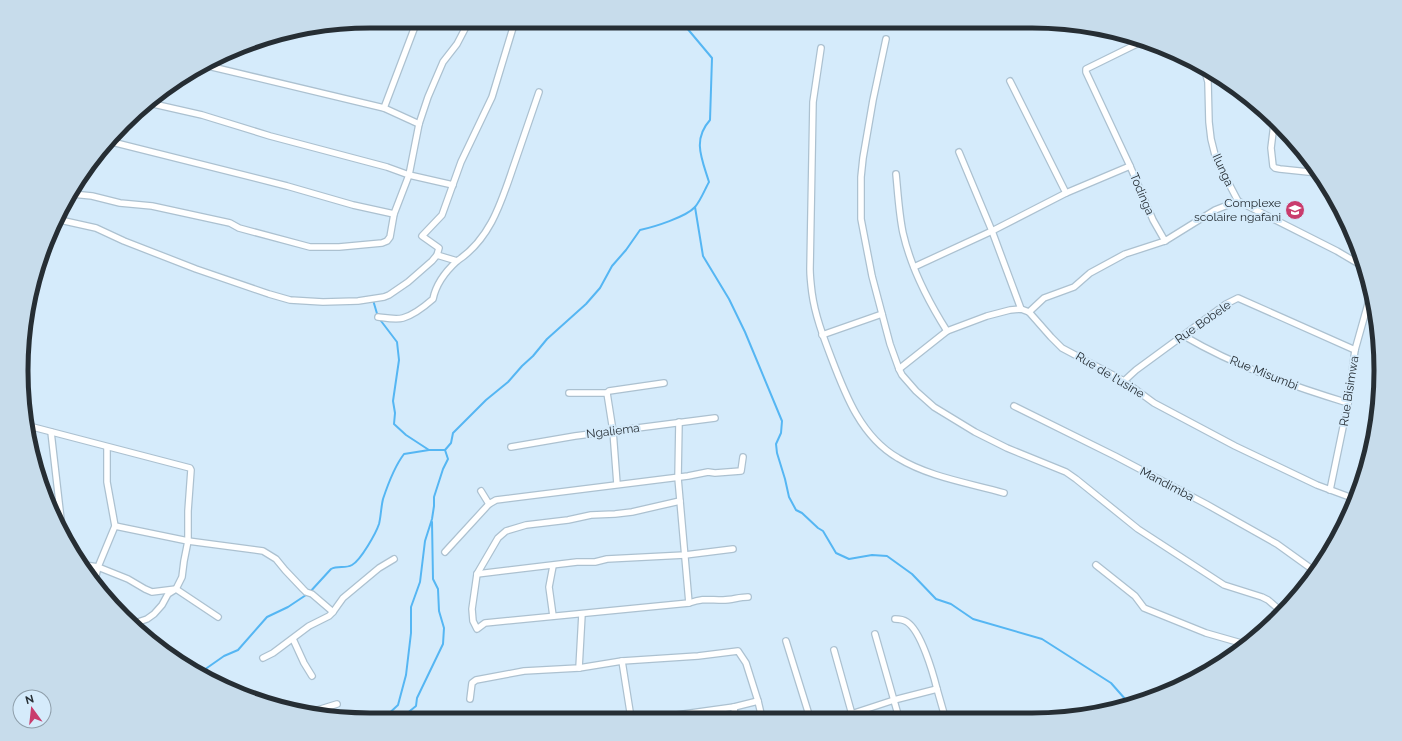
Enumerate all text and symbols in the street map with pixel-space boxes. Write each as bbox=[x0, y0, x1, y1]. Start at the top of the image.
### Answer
street label: Ilunga bbox=[1210, 151, 1236, 189]
street label: Todinga bbox=[1127, 171, 1157, 217]
place label: Complexe scolaire ngafani bbox=[1194, 196, 1281, 224]
school or university icon: Complexe scolaire ngafani bbox=[1284, 199, 1306, 221]
street label: Rue Bobele bbox=[1172, 298, 1234, 346]
street label: Rue de l'usine bbox=[1073, 349, 1147, 401]
street label: Rue Misumbi bbox=[1228, 353, 1300, 393]
street label: Rue Bisimwa bbox=[1337, 355, 1361, 427]
street label: Ngaliema bbox=[586, 421, 640, 441]
street label: Mandimba bbox=[1138, 464, 1196, 504]
north arrow bbox=[12, 689, 52, 729]
text: N bbox=[24, 692, 35, 707]

